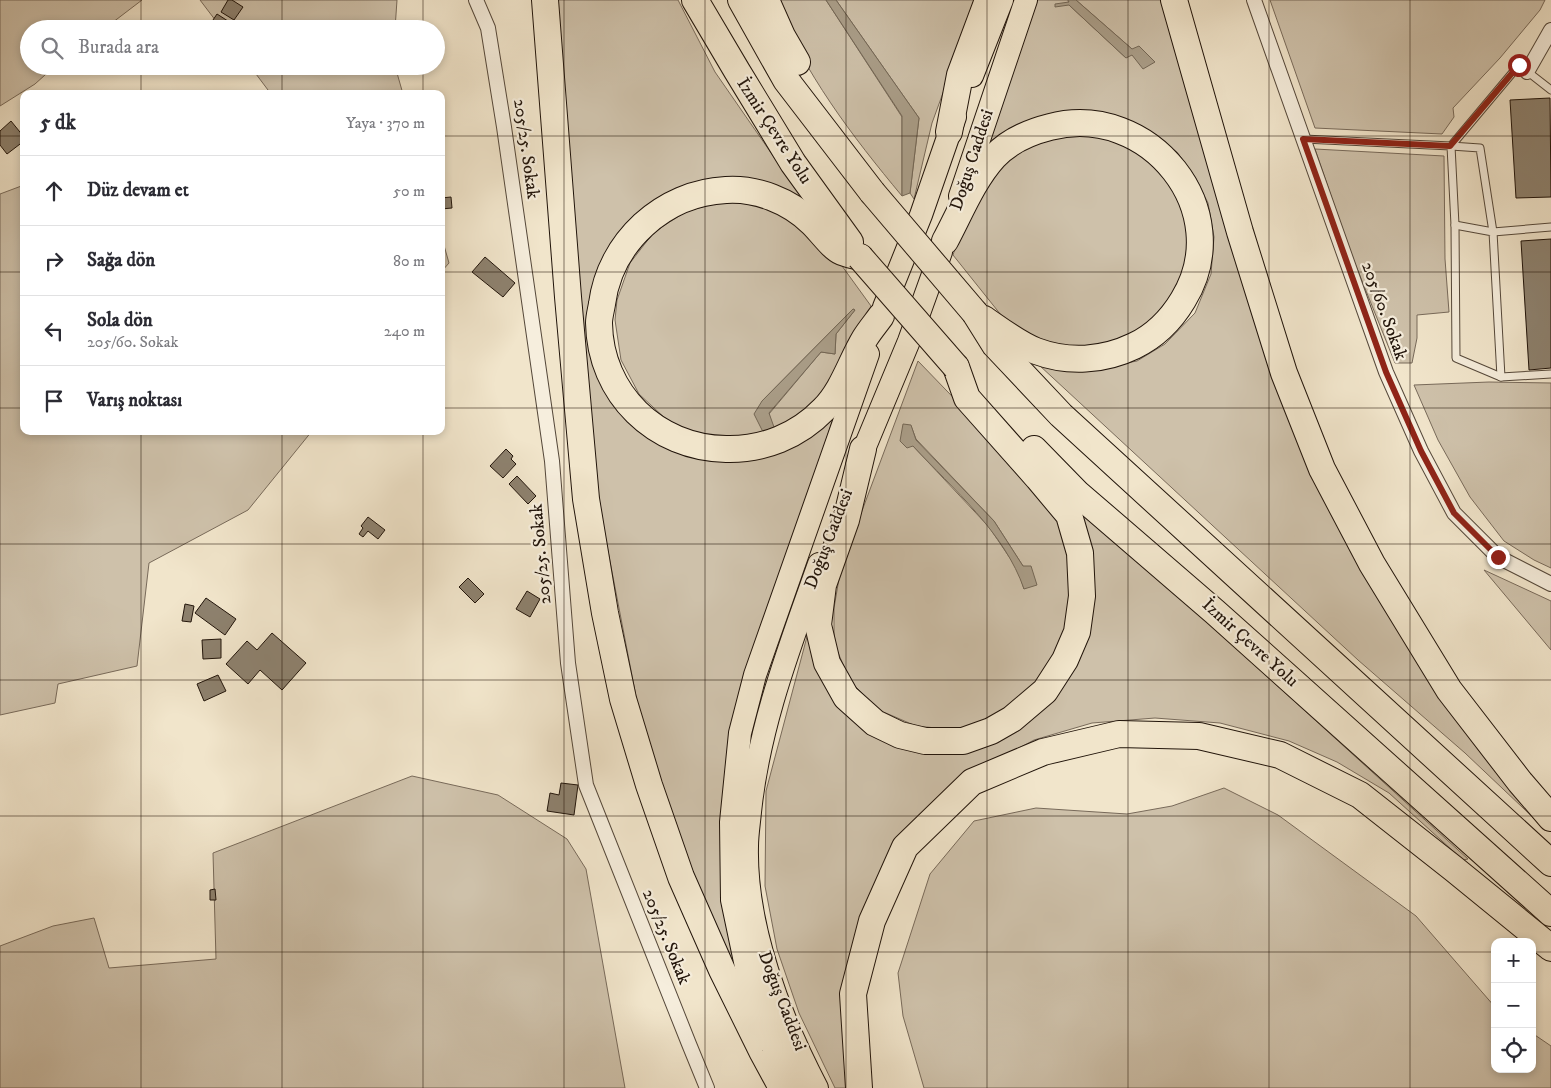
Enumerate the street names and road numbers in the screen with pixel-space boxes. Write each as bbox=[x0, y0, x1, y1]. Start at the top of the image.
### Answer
street label: İzmir Çevre Yolu bbox=[731, 73, 818, 189]
street label: 205/25. Sokak bbox=[508, 98, 544, 201]
street label: Doğuş Caddesi bbox=[945, 107, 999, 213]
street label: 205/60. Sokak bbox=[1356, 259, 1412, 363]
street label: Doğuş Caddesi bbox=[800, 486, 858, 592]
street label: 205/25. Sokak bbox=[526, 503, 556, 605]
street label: İzmir Çevre Yolu bbox=[1197, 593, 1304, 692]
street label: 205/25. Sokak bbox=[637, 886, 695, 988]
street label: Doğuş Caddesi bbox=[753, 948, 811, 1054]

